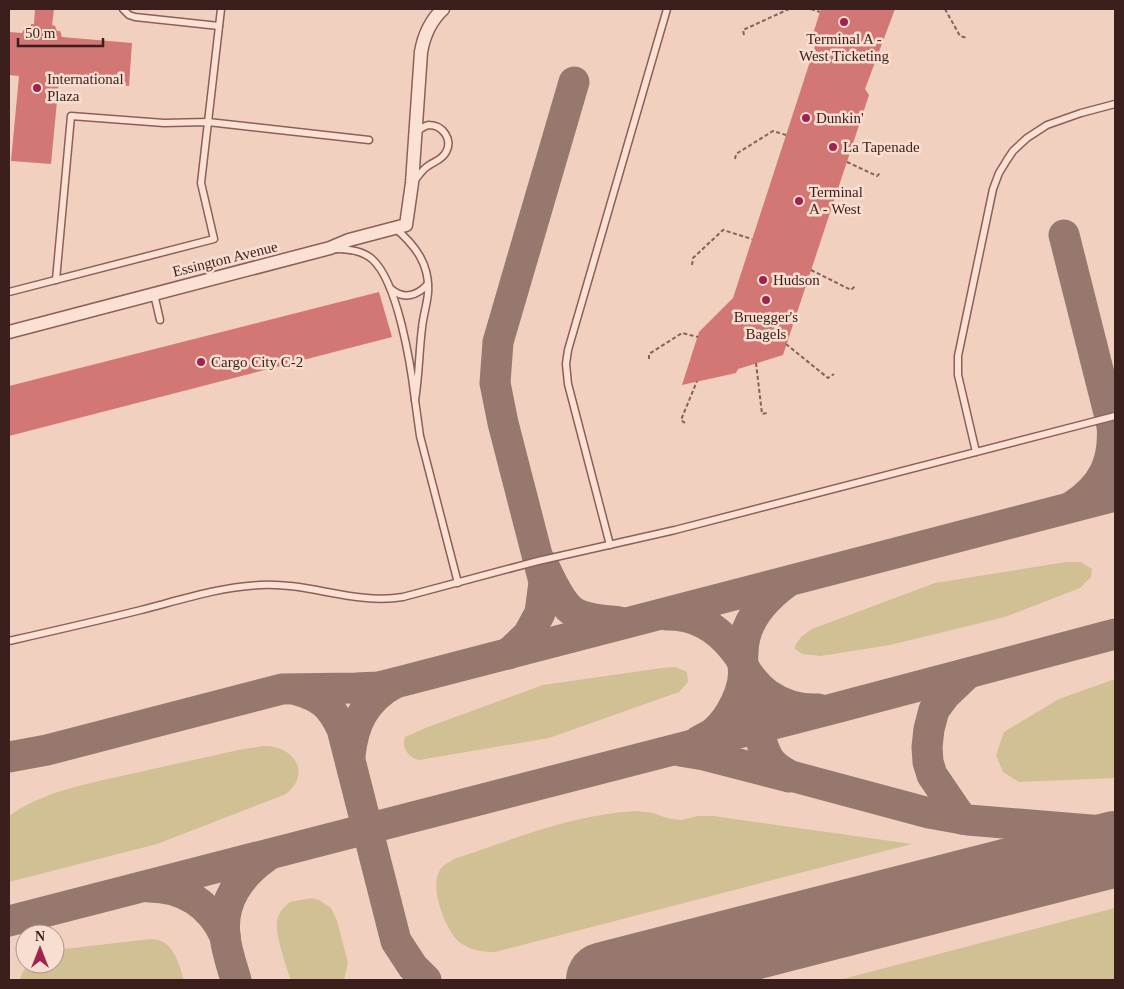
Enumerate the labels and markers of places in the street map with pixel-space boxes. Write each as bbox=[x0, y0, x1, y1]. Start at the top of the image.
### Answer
marker: Terminal A - West Ticketing bbox=[838, 16, 850, 28]
place label: Terminal A - West Ticketing bbox=[799, 31, 890, 64]
place label: International Plaza bbox=[47, 71, 124, 104]
marker: International Plaza bbox=[31, 82, 43, 94]
place label: Dunkin' bbox=[816, 110, 864, 126]
marker: Dunkin' bbox=[800, 112, 812, 124]
place label: La Tapenade bbox=[843, 139, 920, 155]
marker: La Tapenade bbox=[827, 141, 839, 153]
place label: Terminal A - West bbox=[809, 184, 863, 217]
marker: Terminal A - West bbox=[793, 195, 805, 207]
place label: Hudson bbox=[773, 272, 820, 288]
marker: Hudson bbox=[757, 274, 769, 286]
marker: Bruegger's Bagels bbox=[760, 294, 772, 306]
place label: Bruegger's Bagels bbox=[734, 309, 798, 342]
place label: Cargo City C-2 bbox=[211, 354, 303, 370]
marker: Cargo City C-2 bbox=[195, 356, 207, 368]

